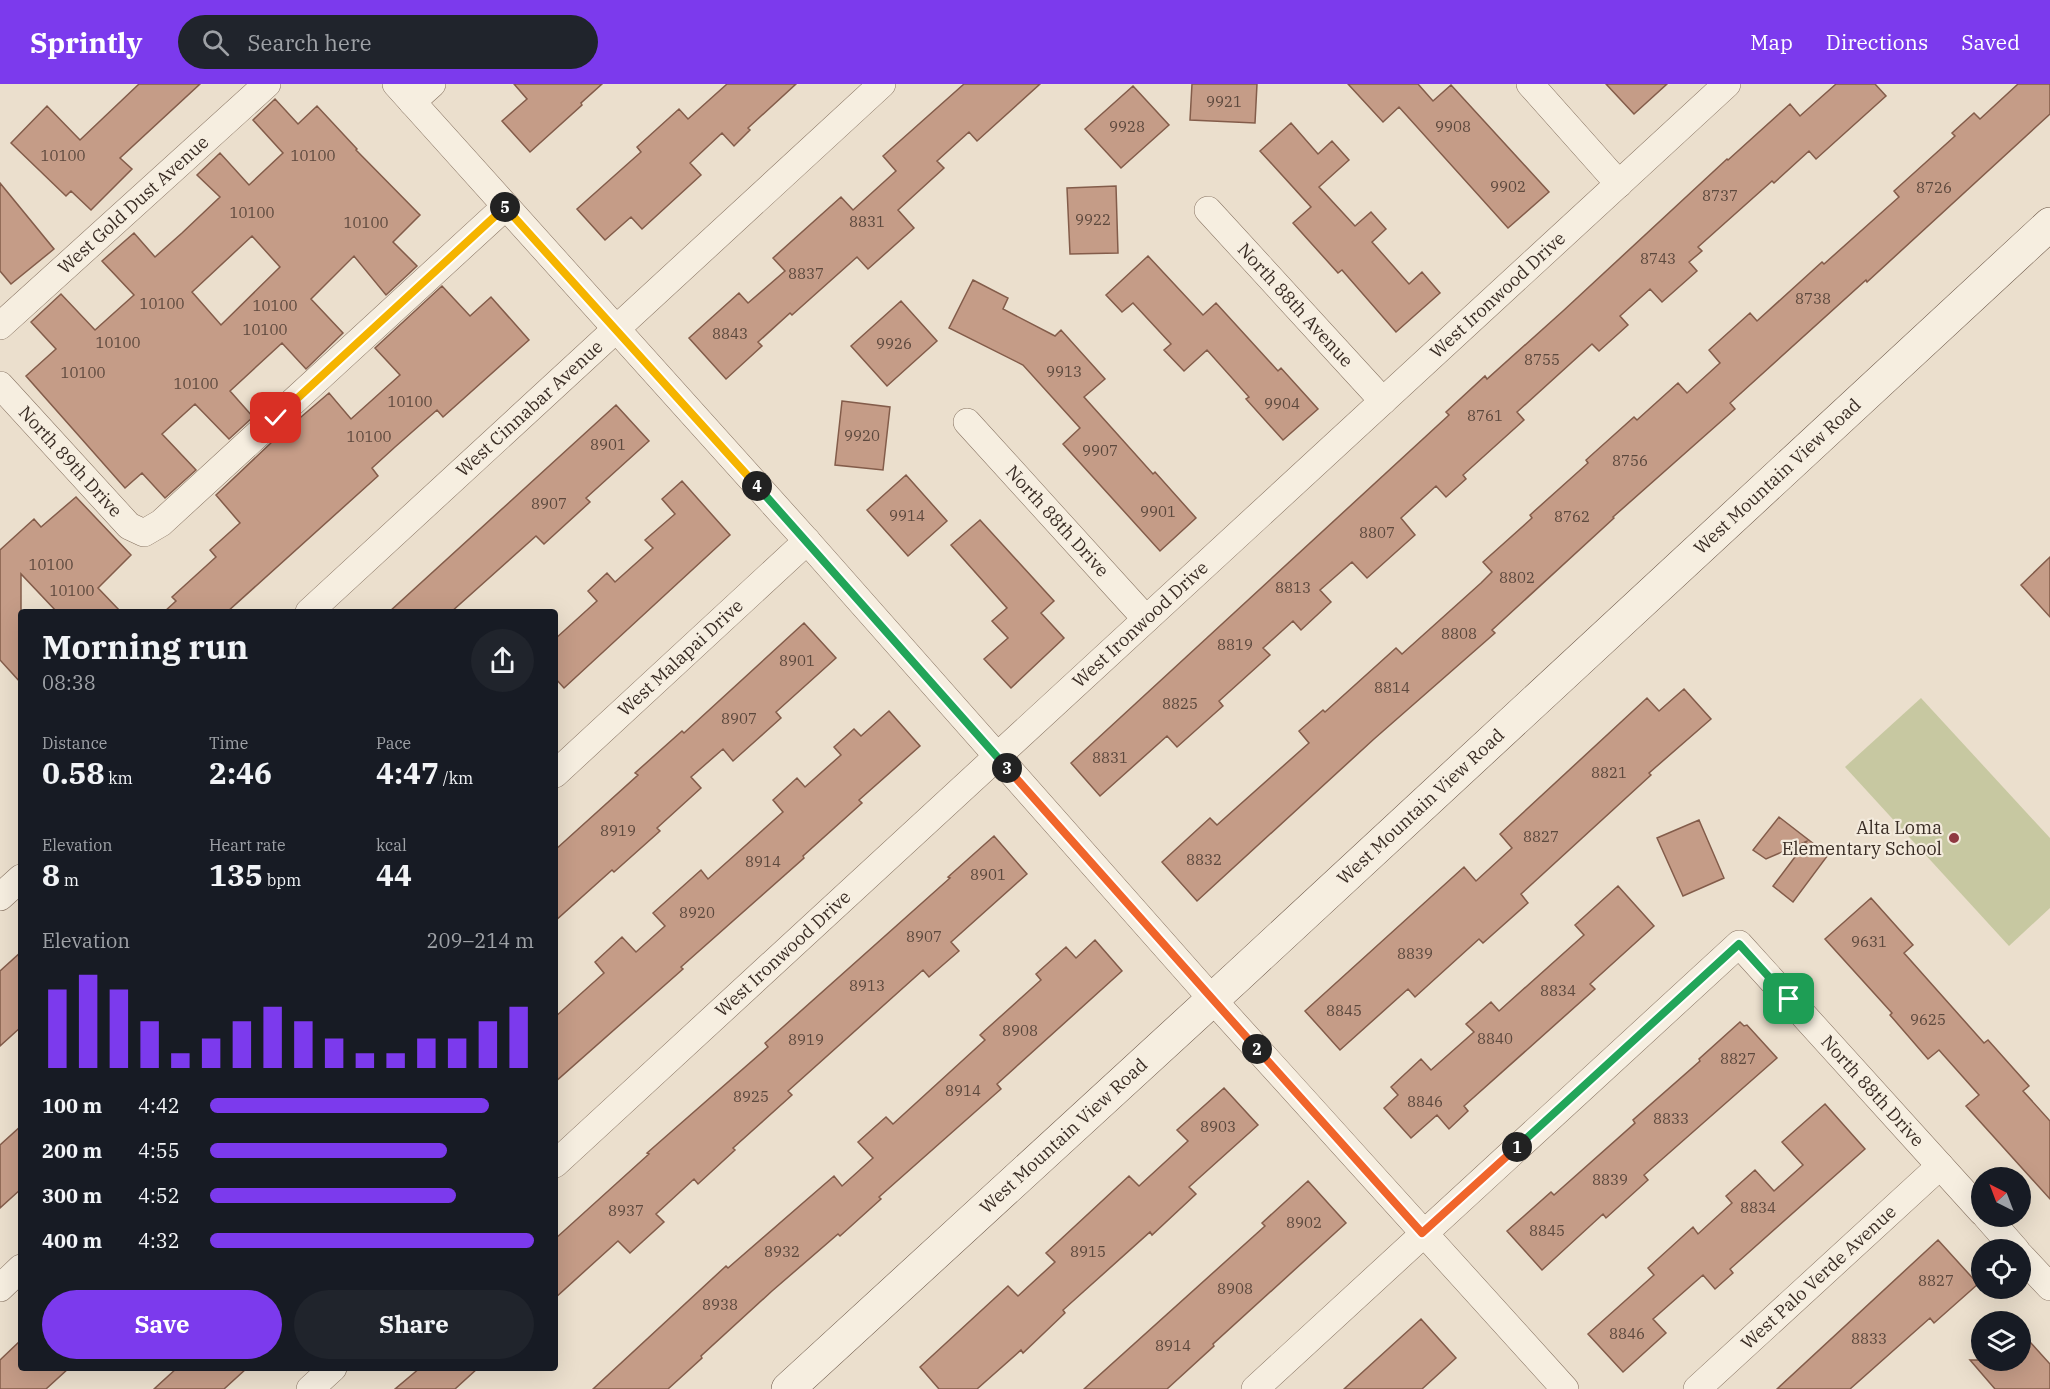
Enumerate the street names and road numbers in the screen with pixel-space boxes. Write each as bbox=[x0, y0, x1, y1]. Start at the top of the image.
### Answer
street label: West Gold Dust Avenue bbox=[53, 131, 213, 279]
street label: West Ironwood Drive bbox=[1425, 227, 1570, 363]
street label: North 88th Avenue bbox=[1233, 238, 1358, 372]
street label: West Cinnabar Avenue bbox=[451, 335, 608, 482]
street label: West Mountain View Road bbox=[1689, 393, 1866, 559]
street label: North 89th Drive bbox=[14, 401, 127, 522]
street label: North 88th Drive bbox=[1001, 460, 1114, 581]
street label: West Ironwood Drive bbox=[1067, 556, 1213, 692]
street label: West Malapai Drive bbox=[613, 594, 748, 721]
street label: West Mountain View Road bbox=[1332, 723, 1509, 889]
street label: West Ironwood Drive bbox=[710, 885, 855, 1022]
street label: North 88th Drive bbox=[1816, 1030, 1929, 1151]
street label: West Mountain View Road bbox=[975, 1053, 1152, 1218]
street label: West Palo Verde Avenue bbox=[1736, 1200, 1901, 1354]

